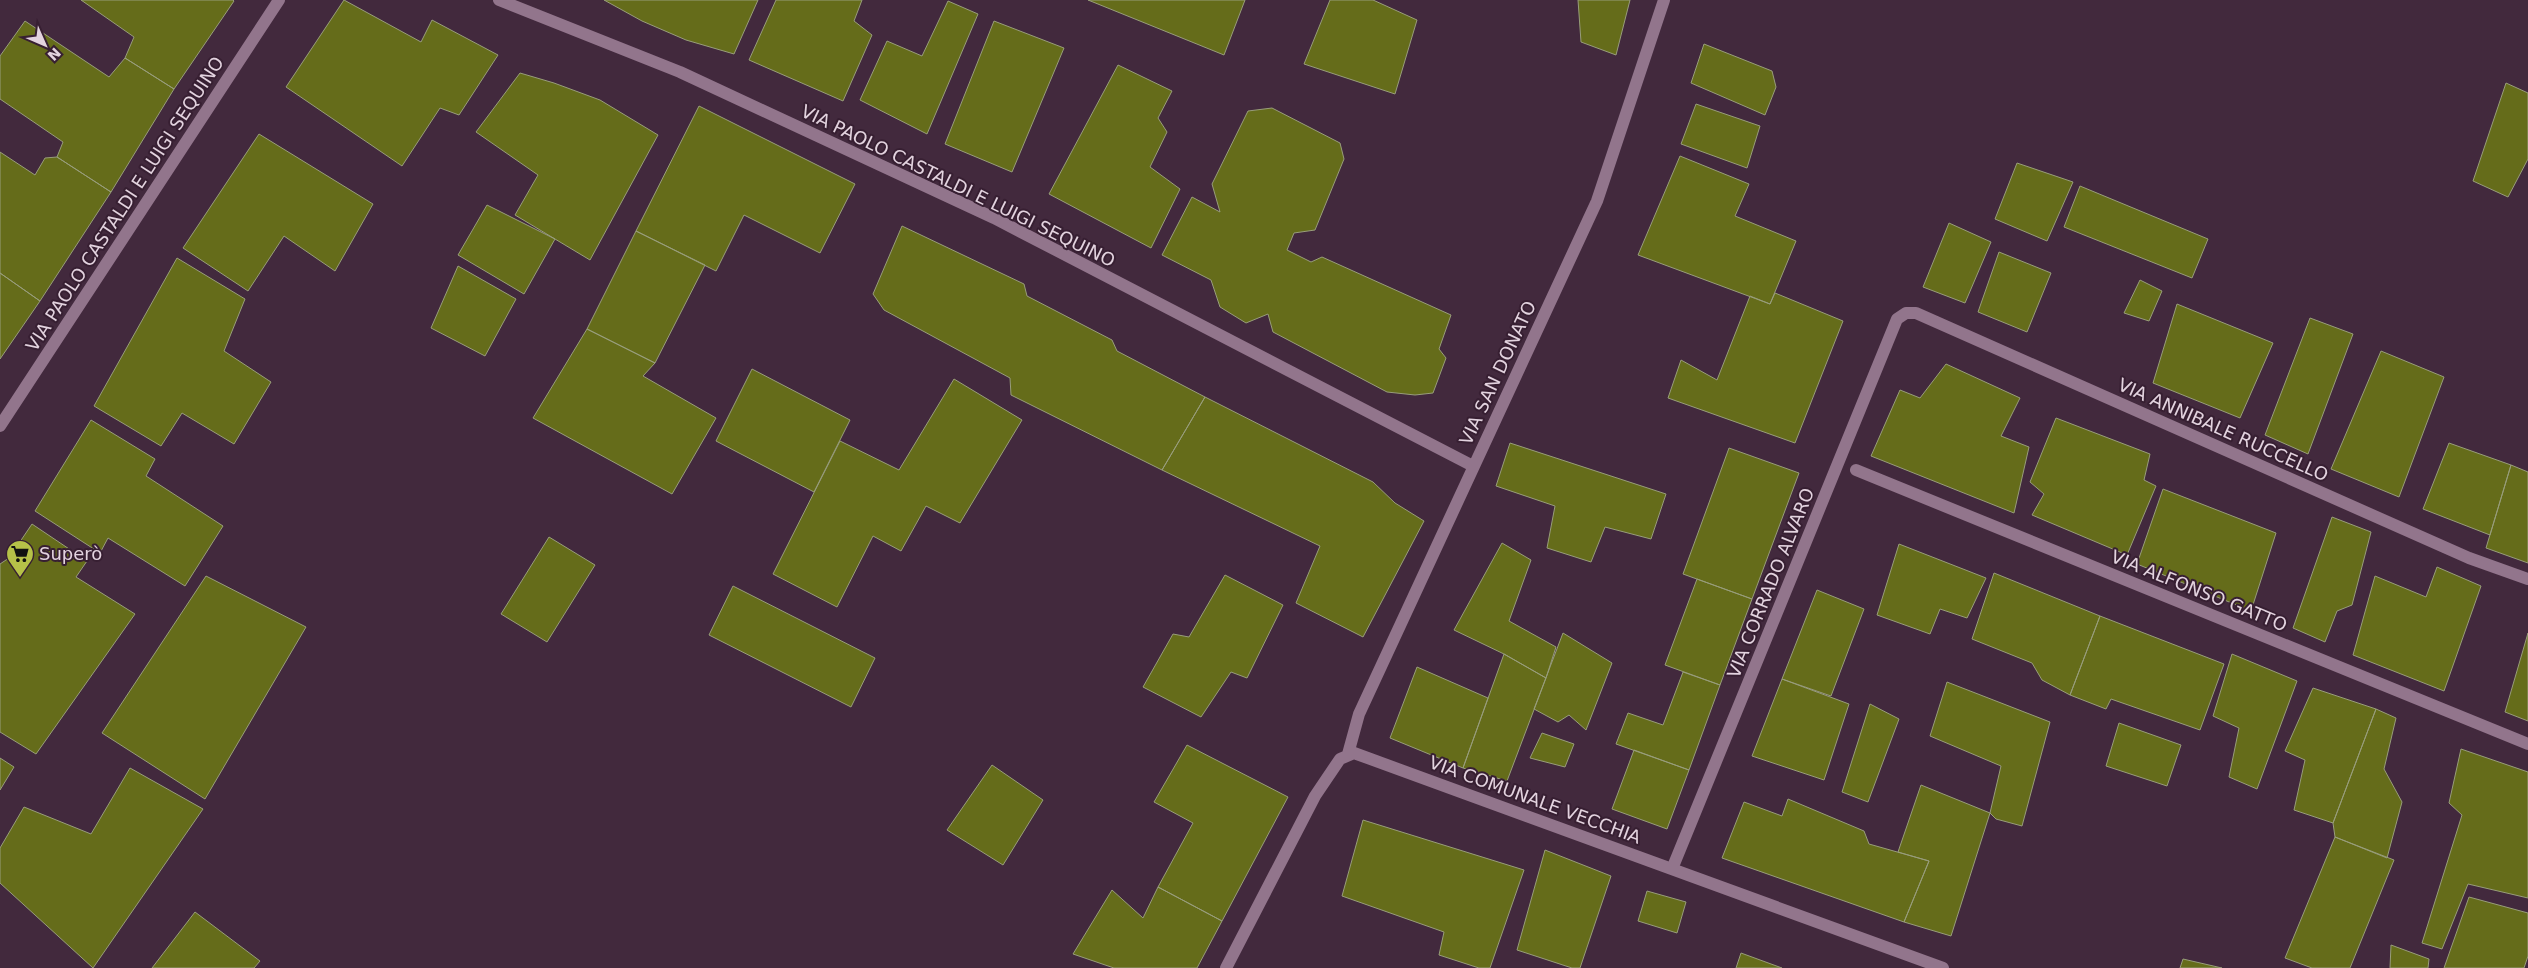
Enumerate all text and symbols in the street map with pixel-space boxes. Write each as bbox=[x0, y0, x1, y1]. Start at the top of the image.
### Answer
north arrow bbox=[20, 20, 70, 70]
street label: VIA PAOLO CASTALDI E LUIGI SEQUINO bbox=[22, 53, 228, 355]
street label: VIA PAOLO CASTALDI E LUIGI SEQUINO bbox=[798, 100, 1119, 271]
street label: VIA SAN DONATO bbox=[1455, 297, 1540, 448]
street label: VIA ANNIBALE RUCCELLO bbox=[2115, 374, 2332, 485]
street label: VIA CORRADO ALVARO bbox=[1723, 485, 1818, 681]
supermarket icon: Superò bbox=[5, 539, 35, 578]
place label: Superò bbox=[39, 543, 102, 564]
street label: VIA ALFONSO GATTO bbox=[2108, 546, 2290, 635]
street label: VIA COMUNALE VECCHIA bbox=[1426, 751, 1645, 848]

